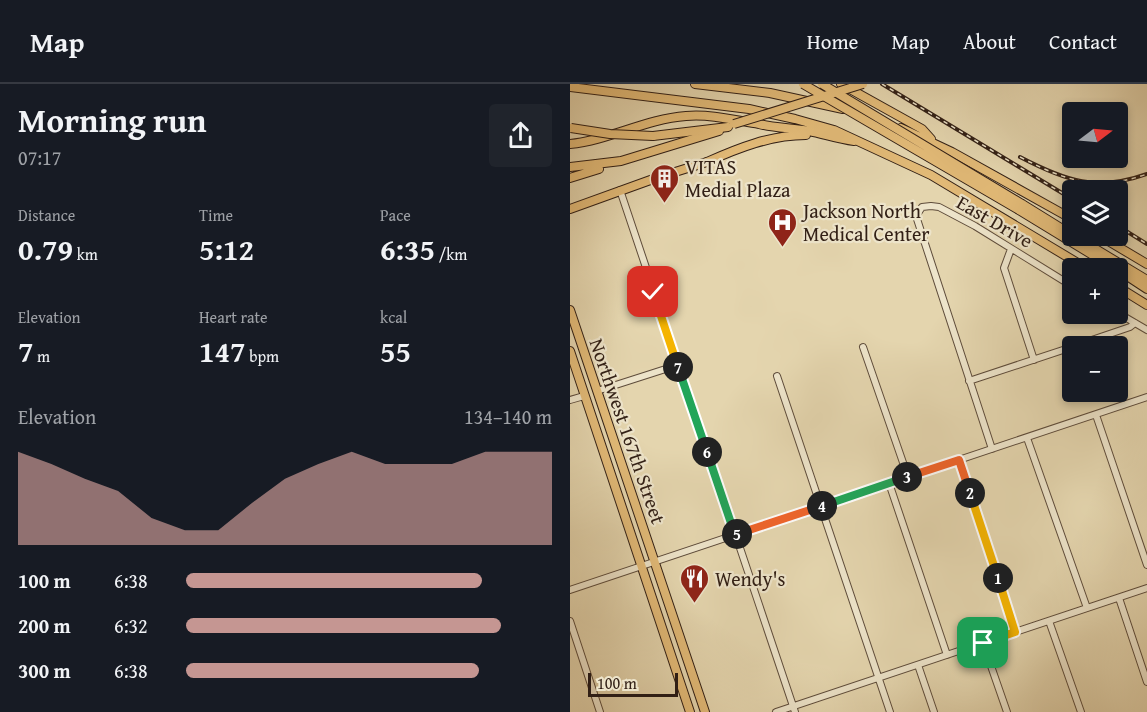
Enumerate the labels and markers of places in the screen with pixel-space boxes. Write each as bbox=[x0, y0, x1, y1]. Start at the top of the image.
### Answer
place label: VITAS Medial Plaza bbox=[685, 152, 791, 204]
building icon: VITAS Medial Plaza bbox=[648, 162, 680, 204]
place label: Jackson North Medical Center bbox=[800, 196, 930, 248]
hospital icon: Jackson North Medical Center bbox=[766, 206, 798, 248]
pin bbox=[627, 266, 678, 317]
pin: 7 bbox=[663, 352, 693, 382]
pin: 6 bbox=[692, 437, 722, 467]
pin: 3 bbox=[892, 462, 922, 492]
pin: 2 bbox=[955, 478, 985, 508]
pin: 4 bbox=[807, 491, 837, 521]
pin: 5 bbox=[722, 519, 752, 549]
restaurant icon: Wendy's bbox=[678, 562, 710, 604]
pin: 1 bbox=[983, 563, 1013, 593]
place label: Wendy's bbox=[715, 564, 786, 593]
pin bbox=[957, 617, 1008, 668]

